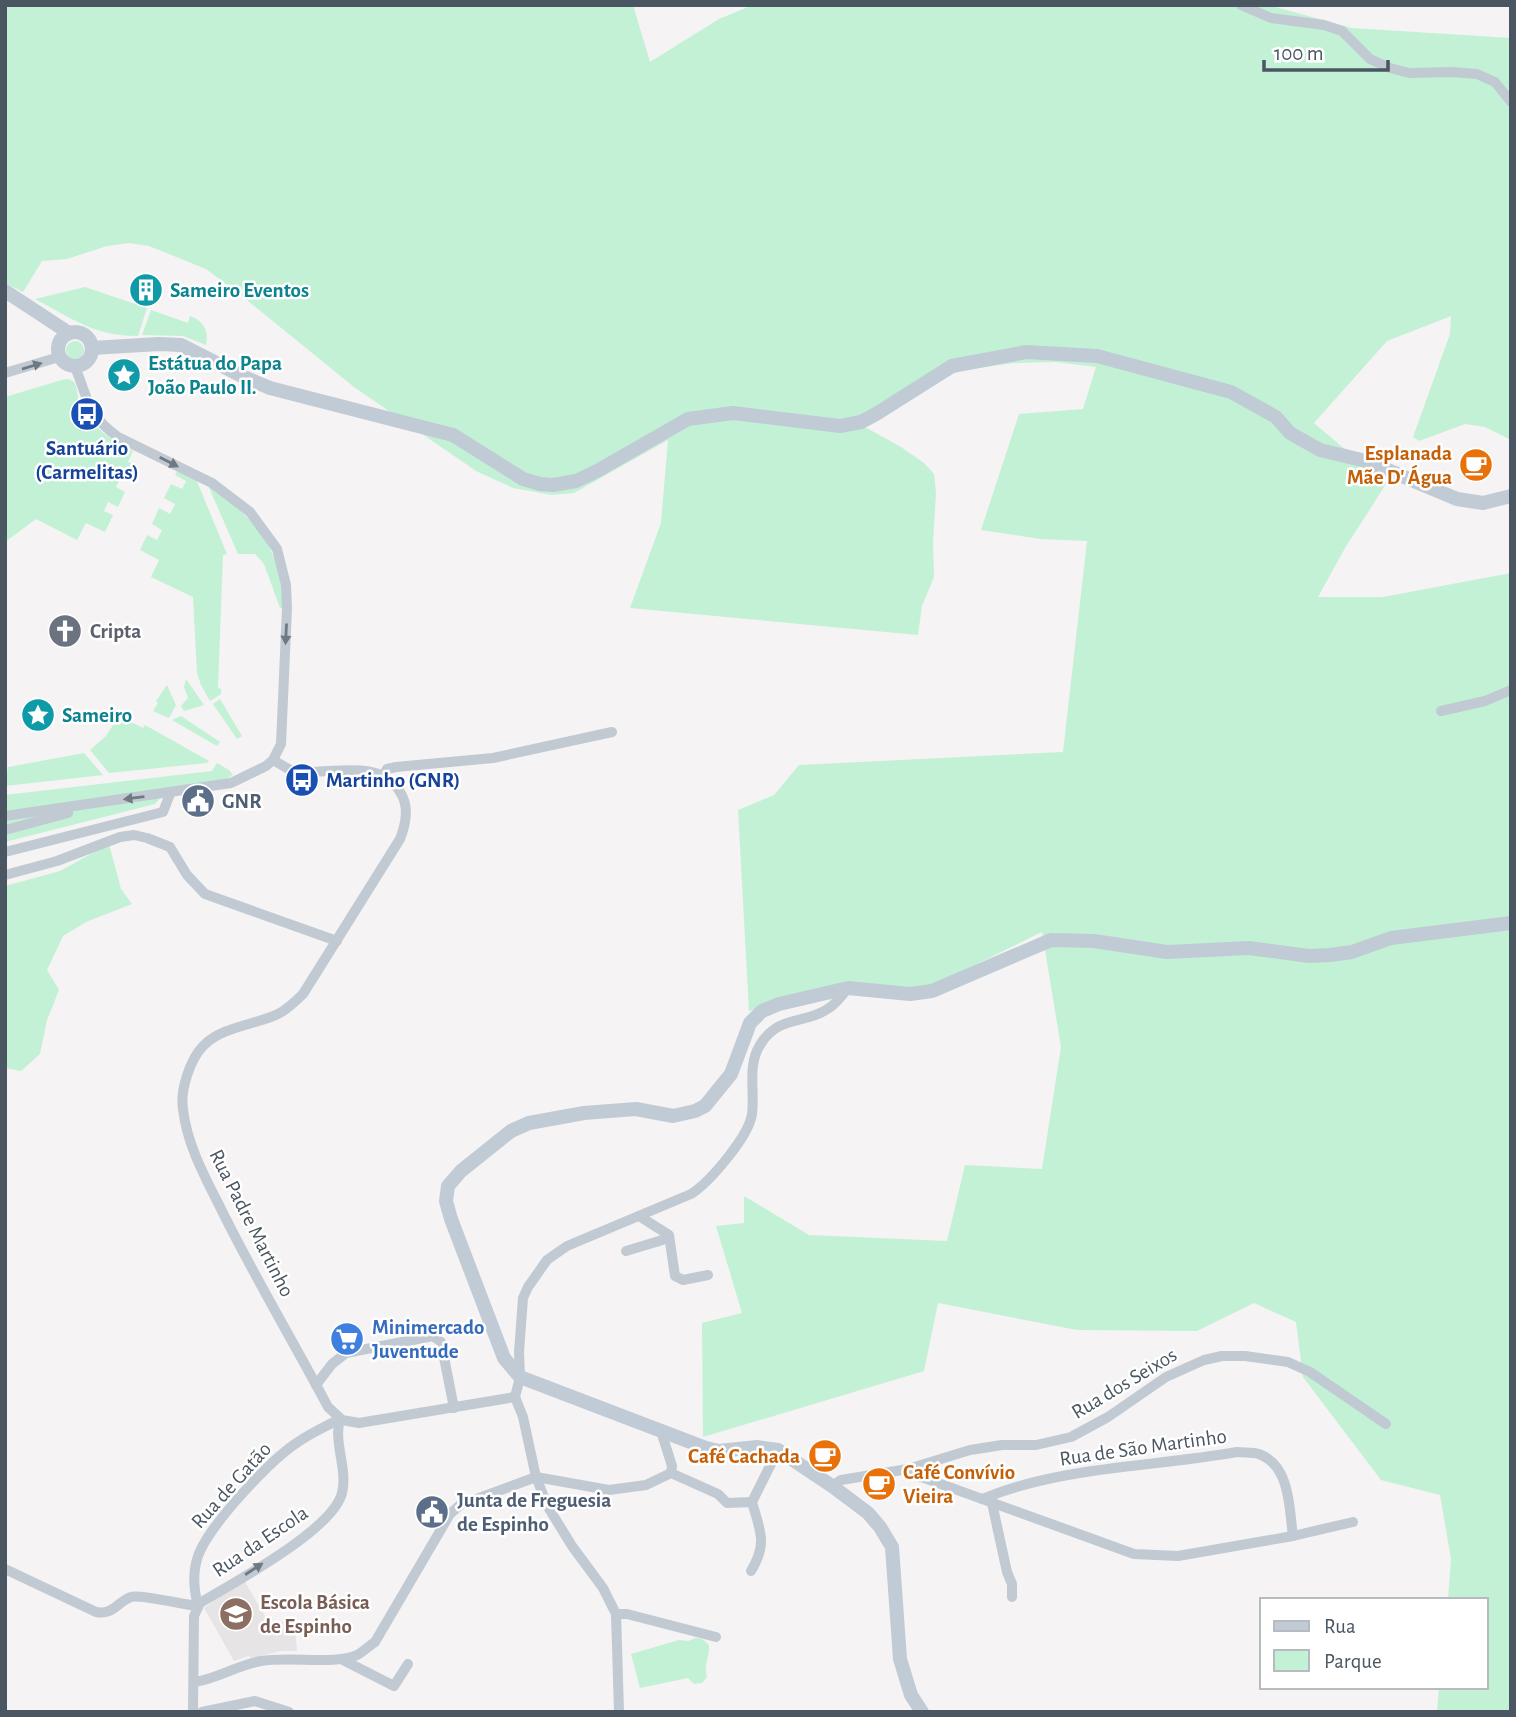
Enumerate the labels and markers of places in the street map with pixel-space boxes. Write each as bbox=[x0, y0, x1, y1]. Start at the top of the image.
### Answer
building icon: Sameiro Eventos bbox=[127, 271, 165, 309]
place label: Sameiro Eventos bbox=[170, 280, 309, 301]
place label: Estátua do Papa João Paulo II. bbox=[148, 353, 282, 398]
place icon: Estátua do Papa João Paulo II. bbox=[105, 356, 143, 394]
bus stop icon: Santuário (Carmelitas) bbox=[68, 395, 106, 433]
place label: Santuário (Carmelitas) bbox=[35, 438, 139, 483]
place label: Esplanada Mãe D' Água bbox=[1347, 443, 1452, 488]
cafe icon: Esplanada Mãe D' Água bbox=[1457, 446, 1495, 484]
church icon: Cripta bbox=[46, 612, 84, 650]
place label: Cripta bbox=[90, 621, 141, 642]
place icon: Sameiro bbox=[19, 696, 57, 734]
place label: Sameiro bbox=[62, 705, 132, 726]
bus stop icon: Martinho (GNR) bbox=[283, 761, 321, 799]
place label: Martinho (GNR) bbox=[326, 770, 460, 791]
public building icon: GNR bbox=[179, 782, 217, 820]
place label: GNR bbox=[222, 791, 262, 812]
place label: Minimercado Juventude bbox=[372, 1317, 484, 1362]
supermarket icon: Minimercado Juventude bbox=[328, 1320, 366, 1358]
cafe icon: Café Cachada bbox=[806, 1437, 844, 1475]
place label: Café Cachada bbox=[688, 1446, 800, 1467]
place label: Café Convívio Vieira bbox=[903, 1462, 1015, 1507]
cafe icon: Café Convívio Vieira bbox=[860, 1465, 898, 1503]
place label: Junta de Freguesia de Espinho bbox=[457, 1490, 611, 1535]
public building icon: Junta de Freguesia de Espinho bbox=[413, 1493, 451, 1531]
place label: Escola Básica de Espinho bbox=[260, 1592, 370, 1637]
school or university icon: Escola Básica de Espinho bbox=[217, 1595, 255, 1633]

